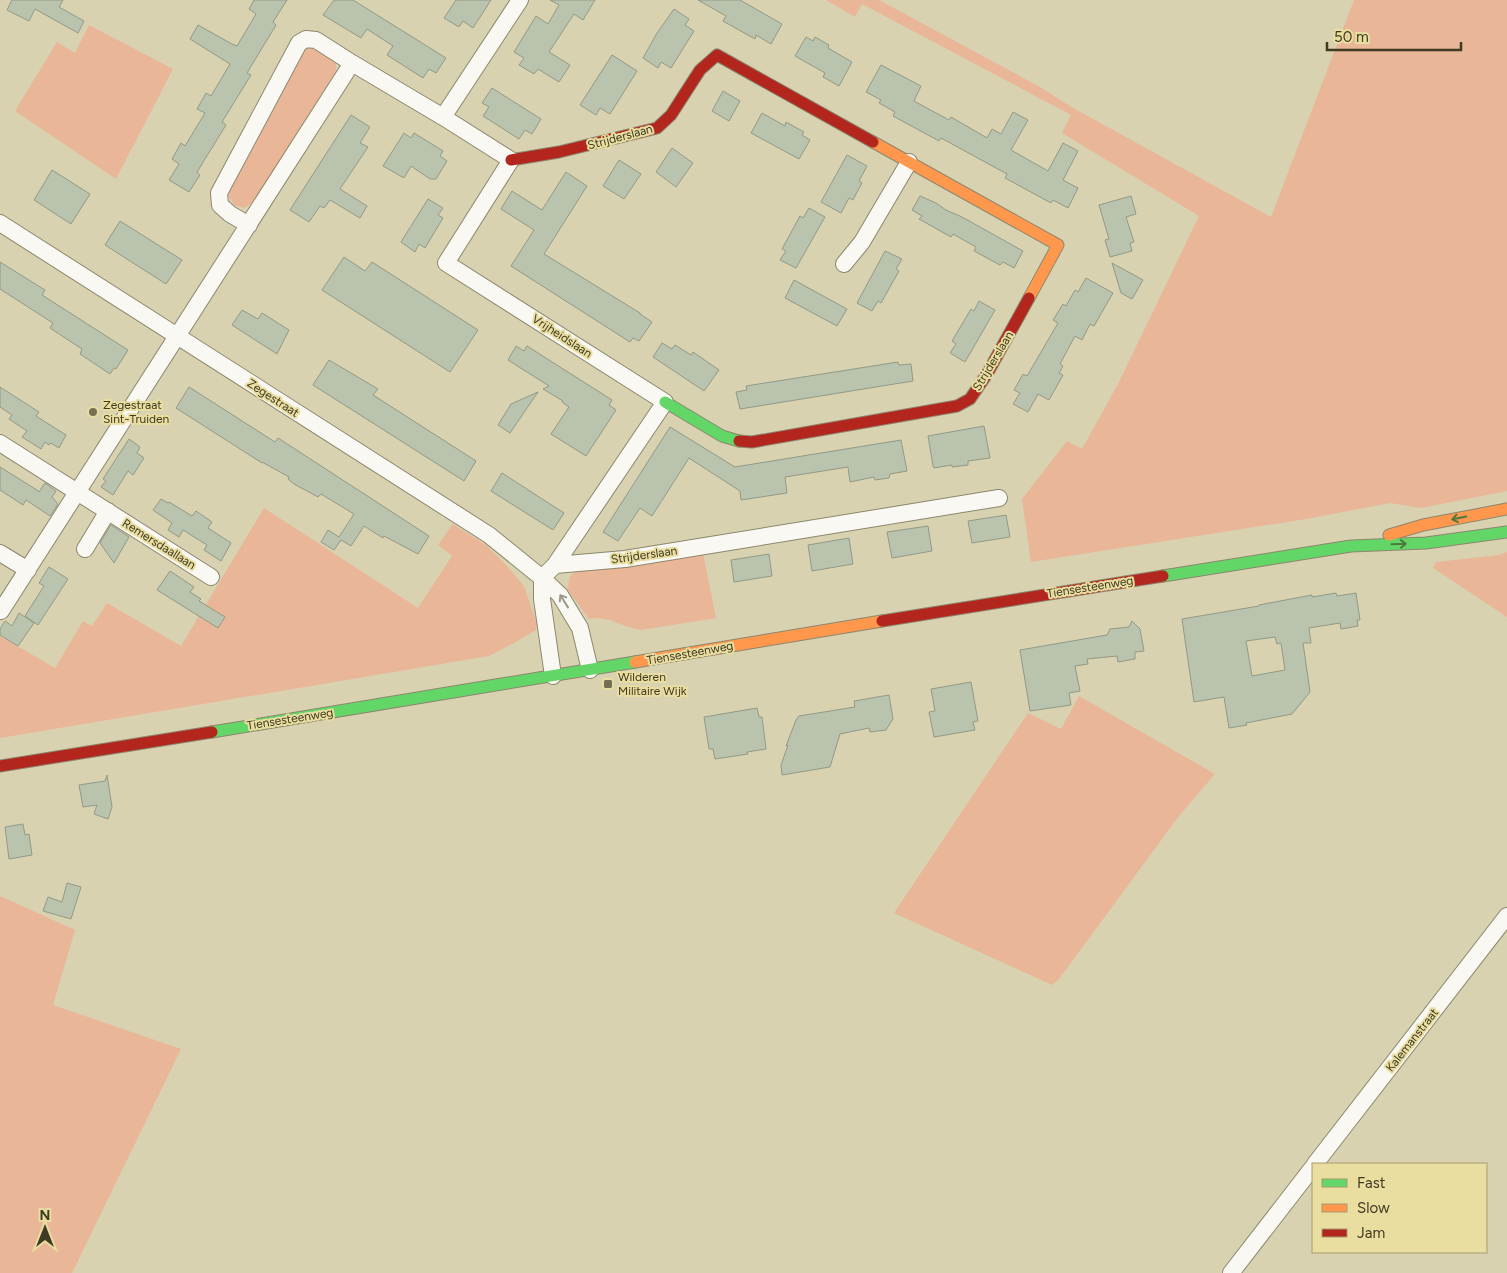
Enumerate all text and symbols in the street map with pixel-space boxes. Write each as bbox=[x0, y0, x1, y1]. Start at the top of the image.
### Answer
scale bar bbox=[1327, 20, 1461, 52]
text: 50 m bbox=[1334, 28, 1369, 46]
street label: Strijderslaan bbox=[586, 122, 654, 152]
street label: Vrijheidslaan bbox=[529, 311, 595, 361]
street label: Strijderslaan bbox=[970, 329, 1016, 393]
street label: Zegestraat bbox=[245, 376, 302, 420]
place label: Zegestraat Sint-Truiden bbox=[103, 398, 170, 426]
marker: Zegestraat Sint-Truiden bbox=[87, 406, 99, 418]
one-way arrow bbox=[1452, 514, 1468, 523]
street label: Remersdaallaan bbox=[120, 516, 199, 572]
one-way arrow bbox=[1391, 539, 1407, 549]
street label: Strijderslaan bbox=[610, 543, 678, 567]
street label: Tiensesteenweg bbox=[1046, 573, 1134, 601]
one-way arrow bbox=[558, 594, 568, 608]
street label: Tiensesteenweg bbox=[646, 639, 734, 667]
place label: Wilderen Militaire Wijk bbox=[618, 670, 687, 698]
marker: Wilderen Militaire Wijk bbox=[602, 678, 614, 690]
street label: Tiensesteenweg bbox=[246, 705, 334, 733]
street label: Kalemanstraat bbox=[1383, 1005, 1441, 1074]
legend bbox=[1312, 1163, 1487, 1253]
text: Fast bbox=[1357, 1174, 1386, 1192]
text: Slow bbox=[1357, 1199, 1390, 1217]
north arrow bbox=[20, 1203, 70, 1253]
text: N bbox=[40, 1207, 50, 1224]
text: Jam bbox=[1357, 1224, 1385, 1242]

